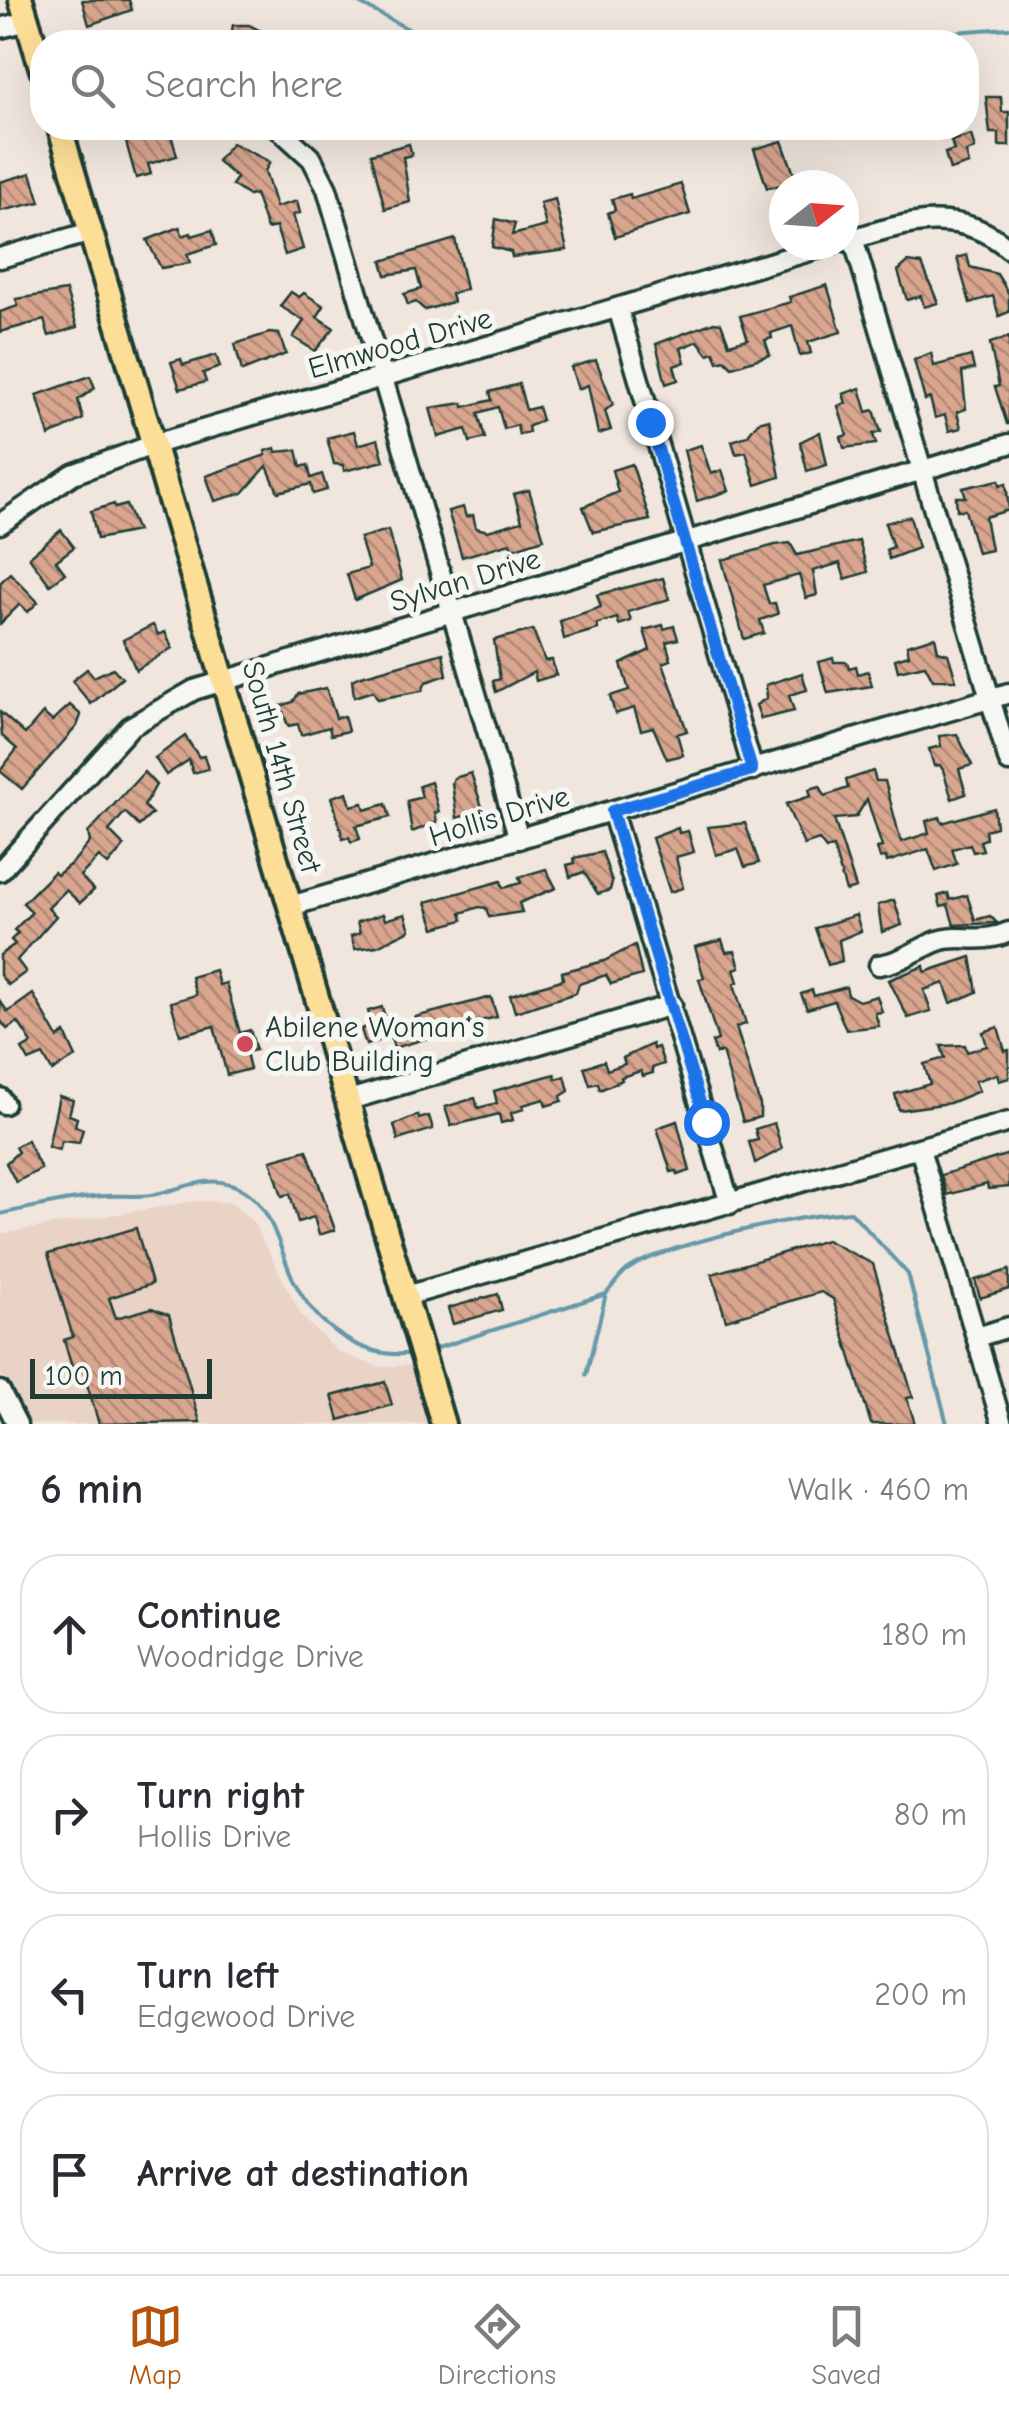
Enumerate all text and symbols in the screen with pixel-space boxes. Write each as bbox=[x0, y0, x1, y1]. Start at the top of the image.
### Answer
search box bbox=[30, 30, 979, 140]
icon: search bbox=[65, 58, 120, 113]
text: Search here bbox=[145, 63, 343, 107]
north arrow bbox=[769, 170, 859, 260]
street label: Elmwood Drive bbox=[304, 301, 496, 386]
route end bbox=[628, 400, 674, 446]
street label: Sylvan Drive bbox=[386, 541, 544, 620]
street label: South 14th Street bbox=[235, 657, 329, 878]
street label: Hollis Drive bbox=[425, 779, 573, 854]
place label: Abilene Woman's Club Building bbox=[265, 1010, 484, 1079]
marker: Abilene Woman's Club Building bbox=[234, 1033, 256, 1055]
route start bbox=[684, 1100, 730, 1146]
scale bar bbox=[30, 1354, 212, 1398]
text: 100 m bbox=[45, 1360, 123, 1392]
text: 6 min bbox=[40, 1465, 143, 1514]
text: Walk · 460 m bbox=[788, 1471, 969, 1508]
text: Continue bbox=[137, 1594, 281, 1638]
icon: ahead bbox=[42, 1607, 97, 1662]
text: 180 m bbox=[881, 1616, 967, 1653]
text: Woodridge Drive bbox=[137, 1638, 364, 1675]
text: Turn right bbox=[137, 1774, 304, 1818]
icon: right bbox=[42, 1787, 97, 1842]
text: 80 m bbox=[894, 1796, 967, 1833]
text: Hollis Drive bbox=[137, 1818, 291, 1855]
text: Turn left bbox=[137, 1954, 278, 1998]
icon: left bbox=[42, 1967, 97, 2022]
text: 200 m bbox=[874, 1976, 967, 2013]
text: Edgewood Drive bbox=[137, 1998, 355, 2035]
icon: arrive bbox=[42, 2147, 97, 2202]
text: Arrive at destination bbox=[137, 2152, 469, 2196]
tab: Map bbox=[128, 2299, 183, 2391]
tab: Directions bbox=[438, 2299, 556, 2391]
tab: Saved bbox=[811, 2299, 881, 2391]

